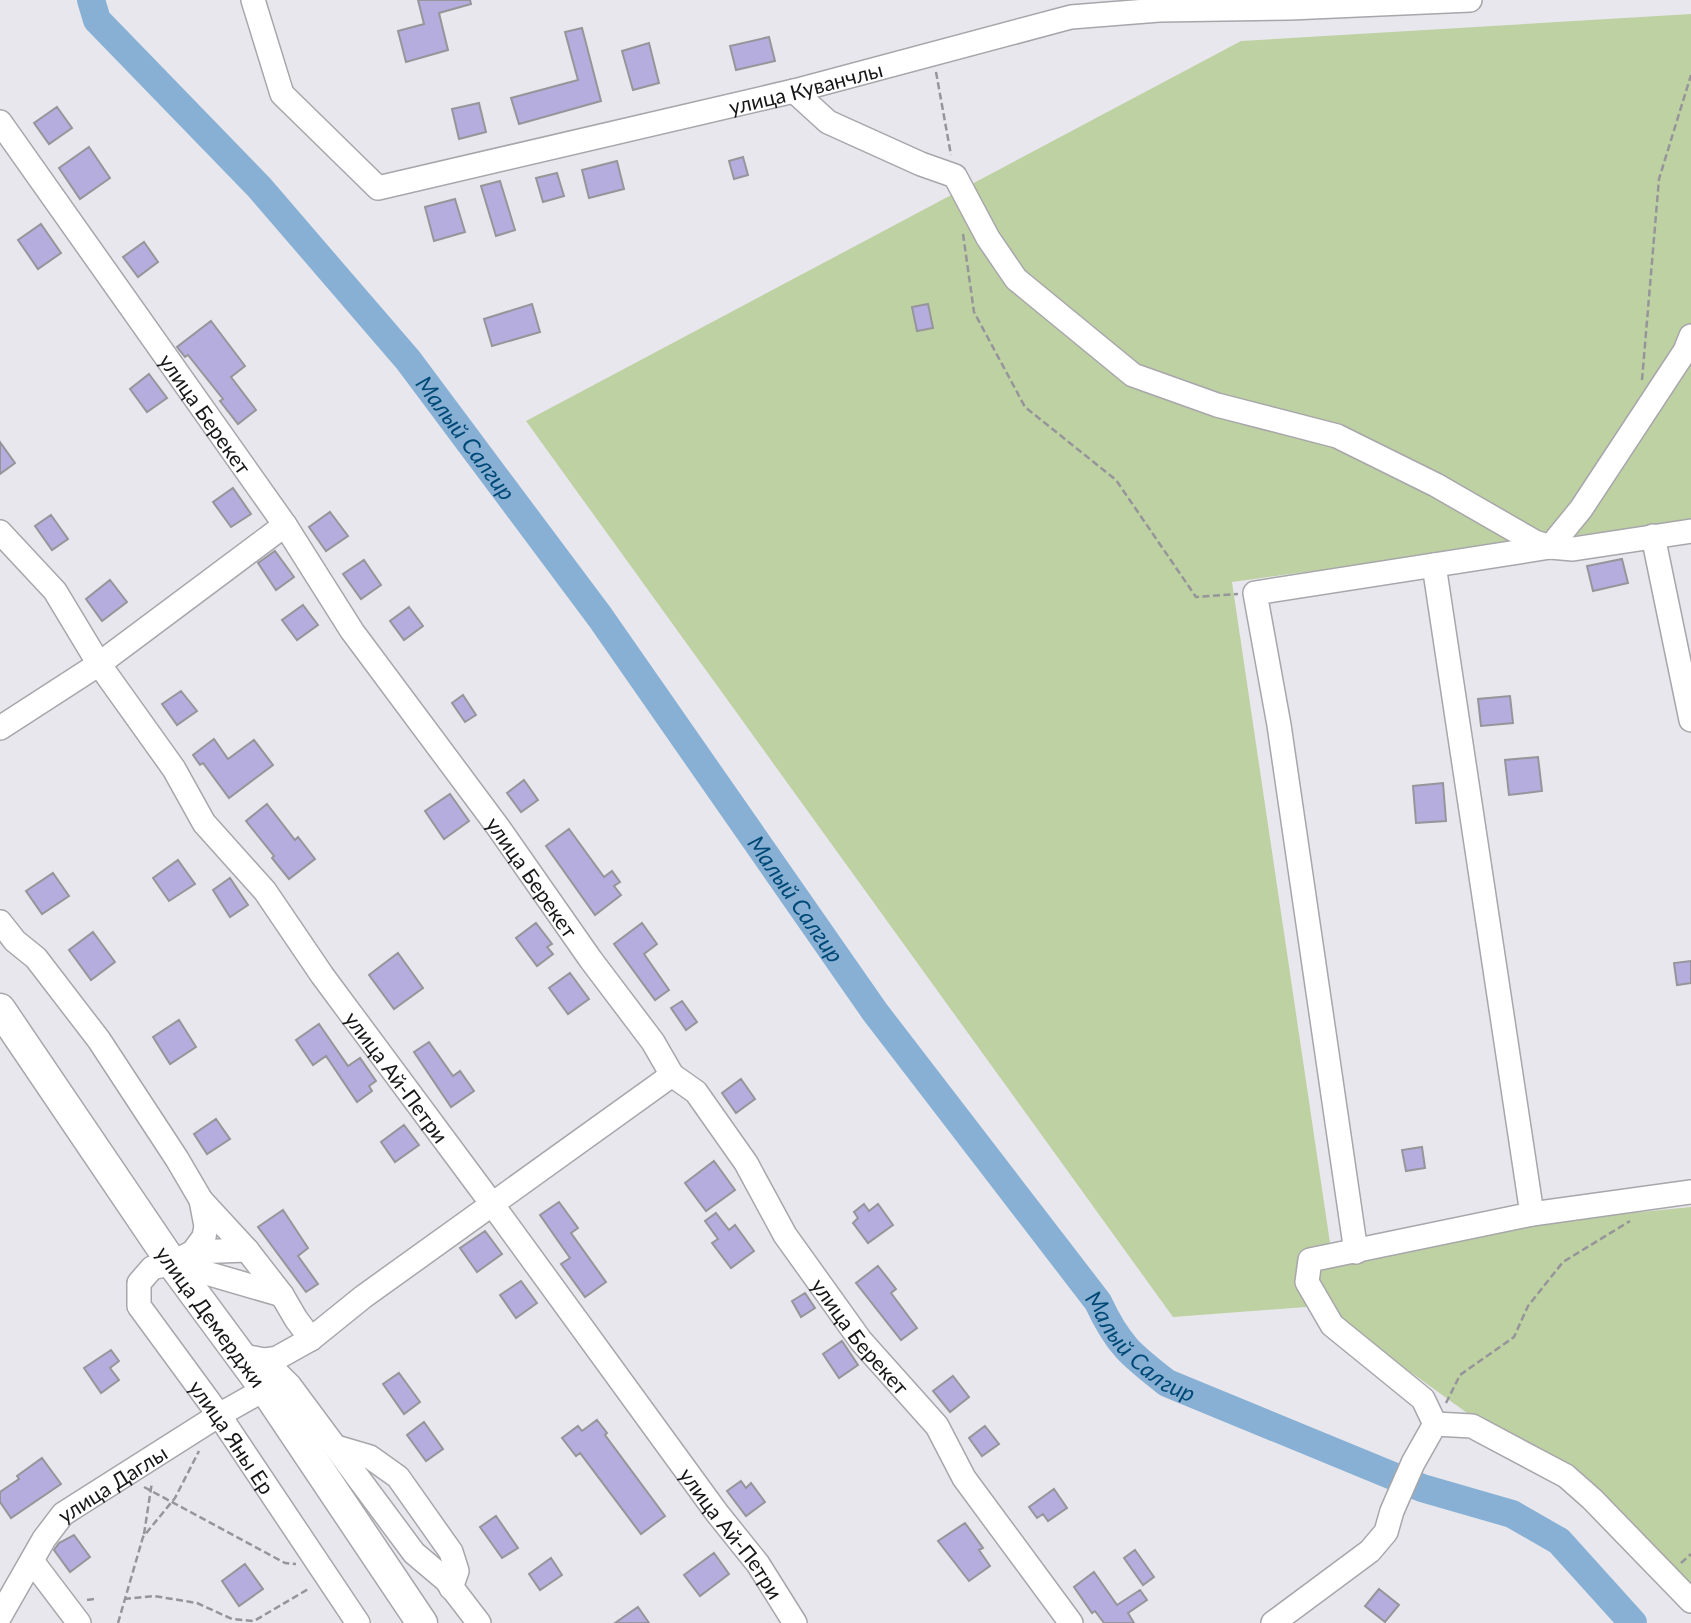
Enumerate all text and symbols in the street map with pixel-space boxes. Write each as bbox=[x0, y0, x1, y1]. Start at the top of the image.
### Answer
street label: улица Куванчлы bbox=[726, 55, 885, 118]
street label: улица Берекет bbox=[155, 348, 257, 479]
water label: Малый Салгир bbox=[411, 370, 522, 506]
street label: улица Берекет bbox=[482, 811, 584, 942]
water label: Малый Салгир bbox=[742, 830, 850, 968]
street label: улица Ай-Петри bbox=[340, 1006, 454, 1147]
street label: улица Демерджи bbox=[151, 1241, 271, 1392]
street label: улица Берекет bbox=[807, 1273, 915, 1399]
water label: Малый Салгир bbox=[1080, 1285, 1200, 1407]
street label: улица Яны Ер bbox=[185, 1375, 280, 1498]
street label: улица Даглы bbox=[53, 1439, 171, 1527]
street label: улица Ай-Петри bbox=[675, 1462, 789, 1603]

